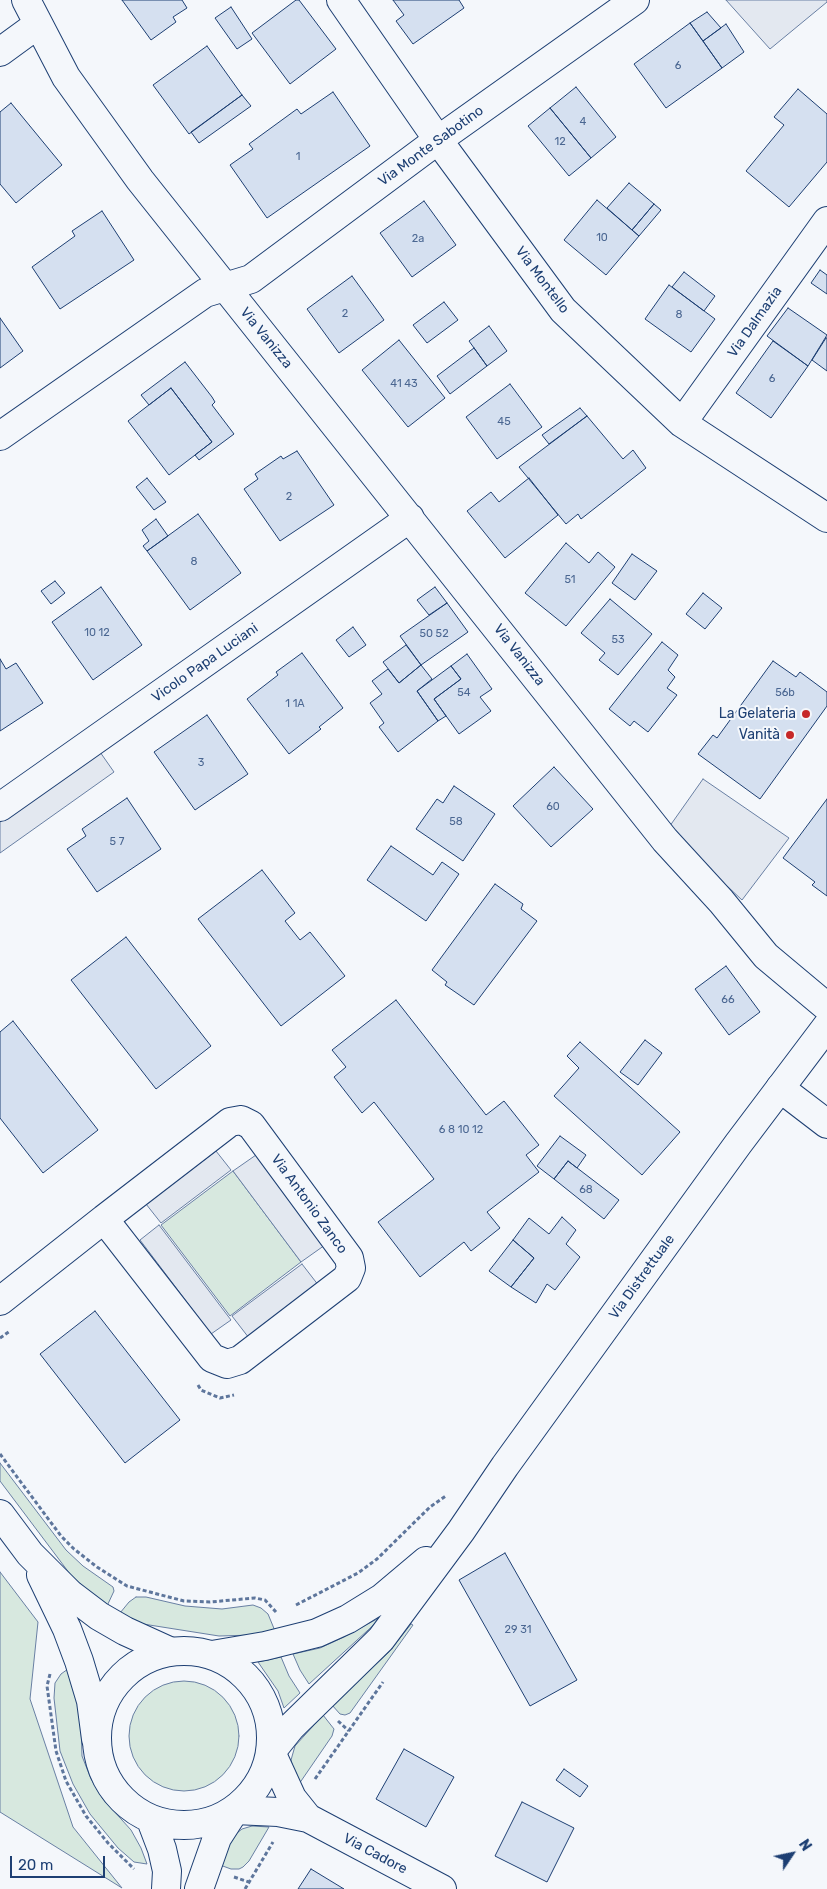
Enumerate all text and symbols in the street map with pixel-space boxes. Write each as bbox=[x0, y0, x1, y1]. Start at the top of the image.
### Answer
house number: 6 bbox=[675, 59, 681, 73]
street label: Via Monte Sabotino bbox=[375, 102, 487, 190]
house number: 4 bbox=[580, 115, 586, 129]
house number: 12 bbox=[554, 135, 566, 149]
house number: 1 bbox=[296, 150, 300, 164]
house number: 10 bbox=[596, 231, 608, 245]
house number: 2a bbox=[412, 232, 424, 246]
street label: Via Montello bbox=[511, 243, 573, 317]
street label: Via Dalmazia bbox=[724, 283, 786, 361]
street label: Via Vanizza bbox=[236, 304, 296, 372]
house number: 2 bbox=[342, 307, 348, 321]
house number: 8 bbox=[676, 308, 682, 322]
house number: 6 bbox=[769, 372, 775, 386]
house number: 41 43 bbox=[390, 377, 418, 391]
house number: 45 bbox=[497, 415, 511, 429]
house number: 2 bbox=[286, 490, 292, 504]
house number: 8 bbox=[191, 555, 197, 569]
house number: 51 bbox=[564, 573, 576, 587]
street label: Vicolo Papa Luciani bbox=[149, 620, 261, 706]
street label: Via Vanizza bbox=[490, 621, 548, 689]
house number: 10 12 bbox=[84, 626, 110, 640]
house number: 50 52 bbox=[419, 627, 449, 641]
house number: 53 bbox=[611, 633, 625, 647]
house number: 54 bbox=[457, 686, 471, 700]
house number: 56b bbox=[775, 686, 795, 700]
house number: 1 1A bbox=[285, 697, 305, 711]
place label: La Gelateria bbox=[719, 706, 796, 722]
marker: La Gelateria bbox=[800, 708, 812, 720]
place label: Vanità bbox=[739, 727, 780, 743]
marker: Vanità bbox=[784, 729, 796, 741]
house number: 3 bbox=[198, 756, 204, 770]
house number: 60 bbox=[546, 800, 560, 814]
house number: 58 bbox=[449, 815, 463, 829]
house number: 5 7 bbox=[110, 835, 124, 849]
house number: 66 bbox=[721, 993, 735, 1007]
house number: 6 8 10 12 bbox=[439, 1123, 483, 1137]
street label: Via Antonio Zanco bbox=[267, 1151, 351, 1257]
house number: 68 bbox=[579, 1183, 593, 1197]
street label: Via Distrettuale bbox=[606, 1231, 678, 1323]
house number: 29 31 bbox=[505, 1623, 531, 1637]
north arrow bbox=[767, 1829, 817, 1879]
street label: Via Cadore bbox=[340, 1830, 410, 1878]
text: N bbox=[795, 1836, 815, 1854]
scale bar bbox=[12, 1846, 108, 1878]
text: 20 m bbox=[18, 1856, 53, 1874]

